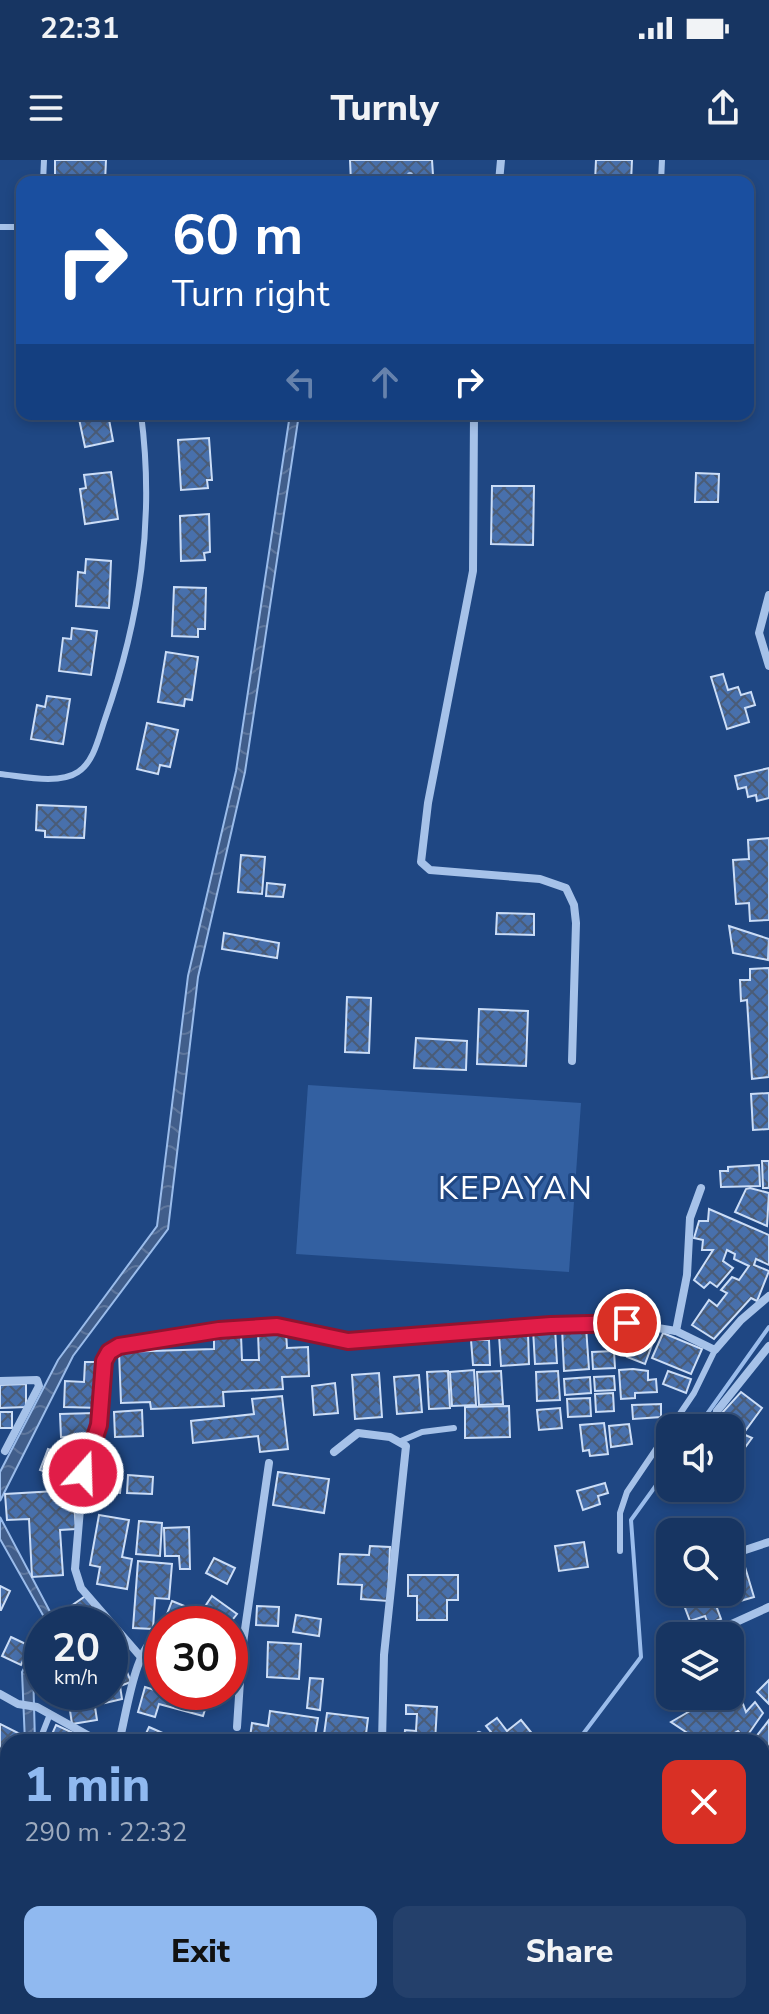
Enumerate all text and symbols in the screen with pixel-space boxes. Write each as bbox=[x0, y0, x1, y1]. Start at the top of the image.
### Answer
text: 22:31 bbox=[40, 8, 119, 49]
text: Turnly bbox=[330, 84, 439, 133]
icon: menu bbox=[24, 86, 68, 130]
icon: share bbox=[701, 86, 745, 130]
text: 60 m bbox=[172, 197, 303, 274]
icon: right bbox=[40, 208, 144, 312]
text: Turn right bbox=[172, 270, 329, 319]
icon: left bbox=[279, 360, 323, 404]
icon: ahead bbox=[363, 360, 407, 404]
icon: right bbox=[447, 360, 491, 404]
district label: KEPAYAN bbox=[438, 1167, 594, 1210]
pin bbox=[593, 1289, 661, 1357]
icon: arrive bbox=[605, 1301, 649, 1345]
map controls bbox=[656, 1414, 744, 1710]
button: sound bbox=[656, 1414, 744, 1502]
position arrow bbox=[41, 1431, 125, 1515]
button: search bbox=[656, 1518, 744, 1606]
speed limit sign: 30 bbox=[144, 1606, 248, 1710]
text: 20 bbox=[52, 1621, 100, 1675]
button: layers bbox=[656, 1622, 744, 1710]
text: km/h bbox=[54, 1664, 98, 1691]
text: 1 min bbox=[24, 1752, 150, 1818]
button: close bbox=[662, 1760, 746, 1844]
text: 290 m · 22:32 bbox=[24, 1815, 187, 1850]
button: Exit bbox=[24, 1906, 377, 1998]
button: Share bbox=[393, 1906, 746, 1998]

